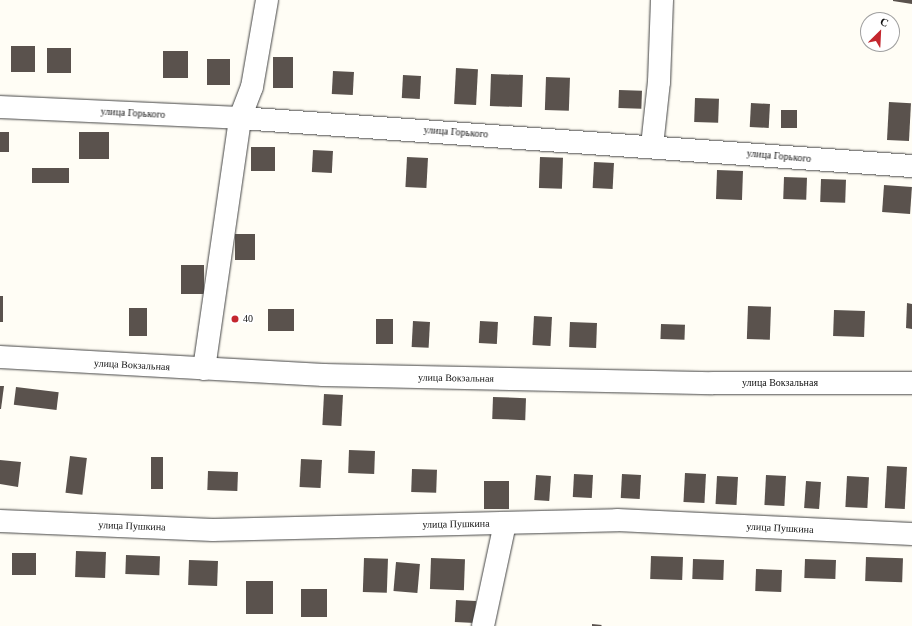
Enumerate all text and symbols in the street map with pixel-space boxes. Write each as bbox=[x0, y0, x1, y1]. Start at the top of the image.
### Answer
north arrow bbox=[860, 12, 900, 52]
text: С bbox=[878, 15, 891, 29]
street label: улица Горького bbox=[100, 105, 166, 121]
street label: улица Горького bbox=[423, 124, 489, 140]
street label: улица Горького bbox=[746, 147, 812, 165]
place label: 40 bbox=[243, 313, 253, 325]
marker: 40 bbox=[230, 314, 240, 324]
street label: улица Вокзальная bbox=[94, 357, 170, 373]
street label: улица Вокзальная bbox=[418, 371, 494, 385]
street label: улица Вокзальная bbox=[742, 377, 818, 389]
street label: улица Пушкина bbox=[422, 517, 490, 531]
street label: улица Пушкина bbox=[98, 519, 166, 533]
street label: улица Пушкина bbox=[746, 520, 814, 536]

